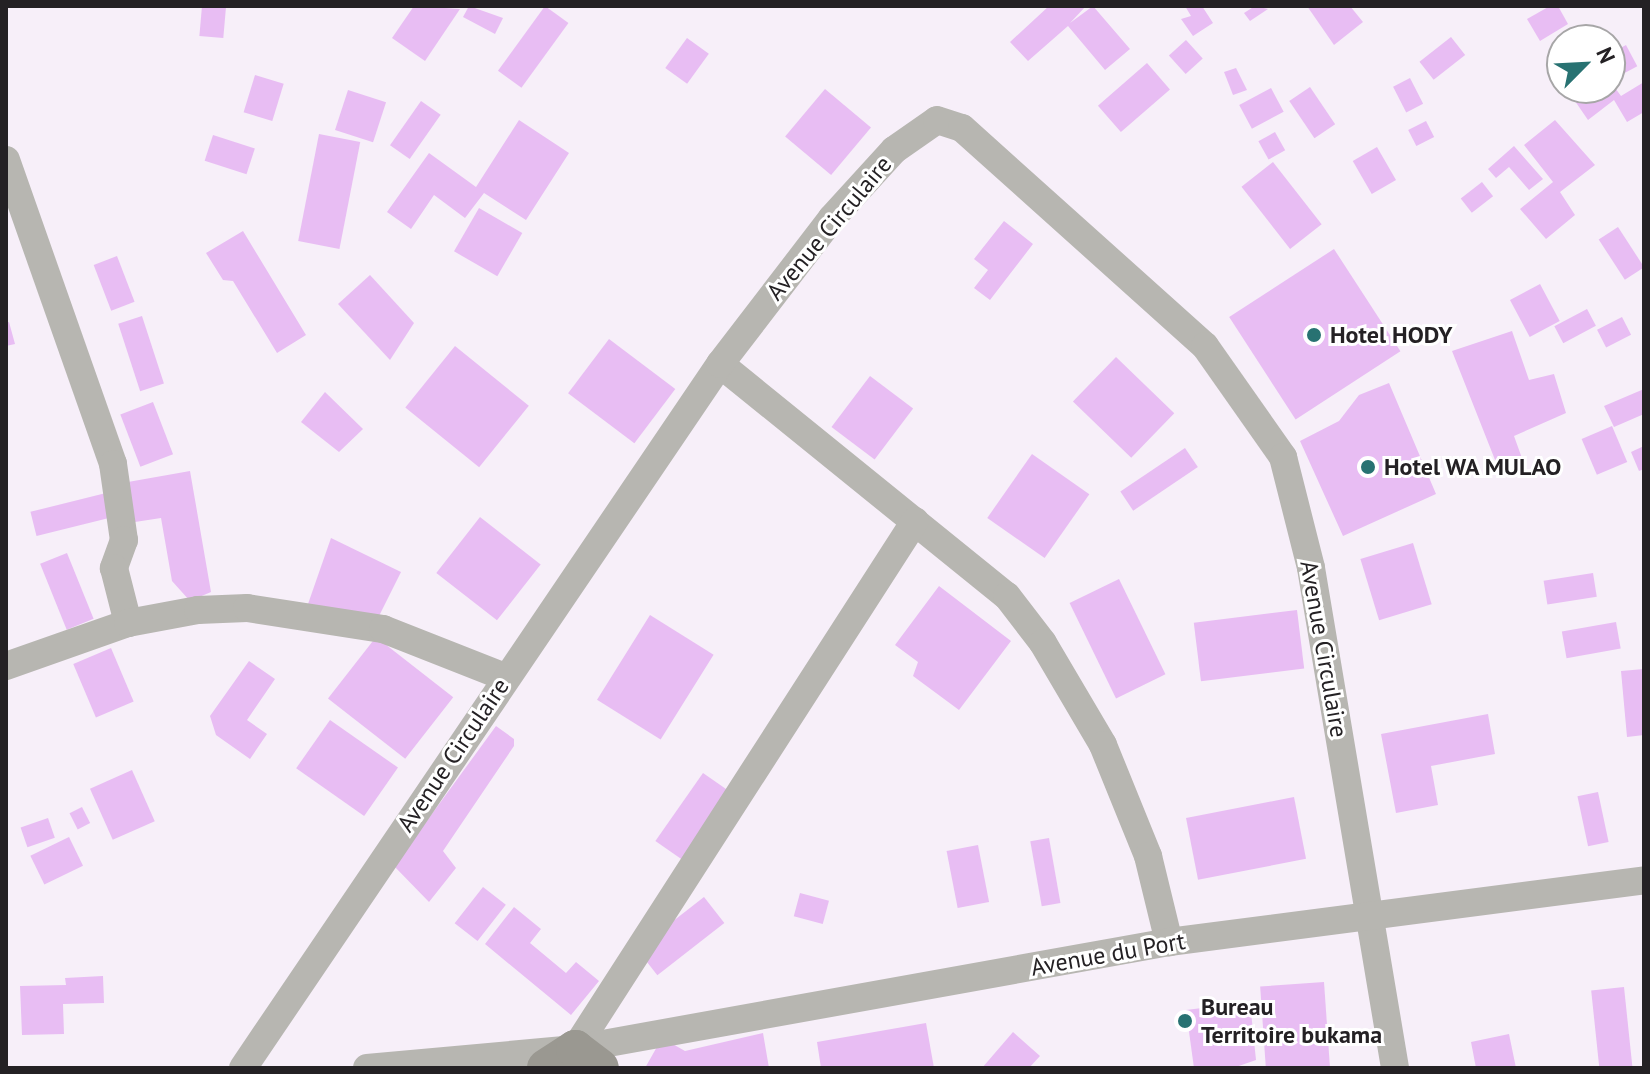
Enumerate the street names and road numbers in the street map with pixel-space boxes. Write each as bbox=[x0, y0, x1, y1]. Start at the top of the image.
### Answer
street label: Avenue Circulaire bbox=[760, 150, 898, 306]
street label: Avenue Circulaire bbox=[1294, 558, 1354, 740]
street label: Avenue Circulaire bbox=[391, 673, 515, 837]
street label: Avenue du Port bbox=[1029, 926, 1187, 982]

